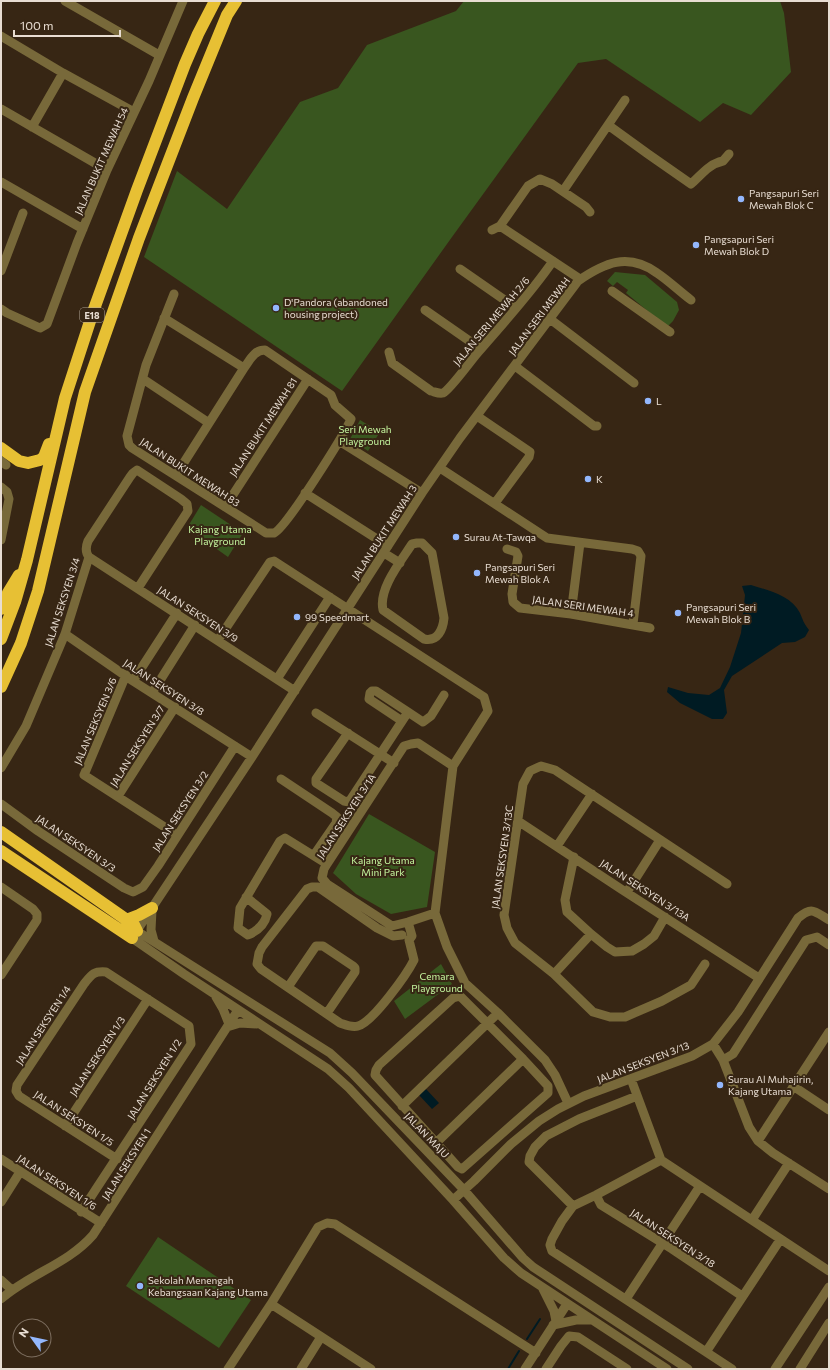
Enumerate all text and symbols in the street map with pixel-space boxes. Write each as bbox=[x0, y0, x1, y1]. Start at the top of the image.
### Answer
scale bar bbox=[14, 12, 120, 38]
text: 100 m bbox=[20, 18, 54, 32]
street label: JALAN BUKIT MEWAH 54 bbox=[72, 105, 130, 217]
place label: Pangsapuri Seri Mewah Blok C bbox=[749, 187, 819, 211]
marker: Pangsapuri Seri Mewah Blok C bbox=[736, 194, 746, 204]
place label: Pangsapuri Seri Mewah Blok D bbox=[704, 233, 774, 257]
marker: Pangsapuri Seri Mewah Blok D bbox=[691, 240, 701, 250]
street label: JALAN SERI MEWAH 2/6 bbox=[450, 274, 532, 368]
street label: JALAN SERI MEWAH bbox=[506, 275, 572, 357]
place label: D'Pandora (abandoned housing project) bbox=[284, 296, 388, 320]
marker: D'Pandora (abandoned housing project) bbox=[271, 303, 281, 313]
road number: E18 bbox=[80, 308, 104, 322]
street label: JALAN BUKIT MEWAH 81 bbox=[227, 375, 299, 479]
place label: L bbox=[656, 395, 662, 407]
marker: L bbox=[643, 396, 653, 406]
park label: Seri Mewah Playground bbox=[338, 423, 392, 447]
street label: JALAN BUKIT MEWAH 83 bbox=[138, 435, 242, 509]
place label: K bbox=[596, 473, 603, 485]
marker: K bbox=[583, 474, 593, 484]
street label: JALAN BUKIT MEWAH 3 bbox=[349, 482, 419, 582]
park label: Kajang Utama Playground bbox=[188, 523, 252, 547]
place label: Surau At-Tawqa bbox=[464, 531, 536, 543]
marker: Surau At-Tawqa bbox=[451, 532, 461, 542]
street label: JALAN SEKSYEN 3/4 bbox=[42, 556, 82, 648]
place label: Pangsapuri Seri Mewah Blok A bbox=[485, 561, 555, 585]
marker: Pangsapuri Seri Mewah Blok A bbox=[472, 568, 482, 578]
street label: JALAN SEKSYEN 3/9 bbox=[155, 583, 241, 645]
street label: JALAN SERI MEWAH 4 bbox=[531, 593, 635, 619]
place label: Pangsapuri Seri Mewah Blok B bbox=[686, 601, 756, 625]
marker: Pangsapuri Seri Mewah Blok B bbox=[673, 608, 683, 618]
place label: 99 Speedmart bbox=[305, 611, 369, 623]
marker: 99 Speedmart bbox=[292, 612, 302, 622]
street label: JALAN SEKSYEN 3/8 bbox=[121, 656, 207, 718]
street label: JALAN SEKSYEN 3/6 bbox=[71, 676, 119, 766]
street label: JALAN SEKSYEN 3/7 bbox=[107, 703, 167, 789]
street label: JALAN SEKSYEN 3/2 bbox=[150, 768, 211, 853]
street label: JALAN SEKSYEN 3/1A bbox=[314, 771, 378, 861]
street label: JALAN SEKSYEN 3/13C bbox=[489, 804, 515, 910]
street label: JALAN SEKSYEN 3/3 bbox=[34, 812, 118, 874]
park label: Kajang Utama Mini Park bbox=[351, 854, 415, 878]
street label: JALAN SEKSYEN 3/13A bbox=[598, 856, 692, 924]
park label: Cemara Playground bbox=[411, 970, 463, 994]
street label: JALAN SEKSYEN 1/4 bbox=[13, 983, 73, 1067]
street label: JALAN SEKSYEN 1/3 bbox=[67, 1014, 127, 1098]
street label: JALAN SEKSYEN 1/2 bbox=[124, 1036, 184, 1121]
street label: JALAN SEKSYEN 3/13 bbox=[595, 1039, 691, 1085]
place label: Surau Al Muhajirin, Kajang Utama bbox=[728, 1073, 813, 1097]
marker: Surau Al Muhajirin, Kajang Utama bbox=[715, 1080, 725, 1090]
street label: JALAN SEKSYEN 1/5 bbox=[32, 1088, 116, 1148]
street label: JALAN MAJU bbox=[402, 1110, 452, 1160]
street label: JALAN SEKSYEN 1 bbox=[99, 1126, 153, 1202]
street label: JALAN SEKSYEN 1/6 bbox=[15, 1152, 99, 1212]
street label: JALAN SEKSYEN 3/18 bbox=[629, 1206, 717, 1270]
place label: Sekolah Menengah Kebangsaan Kajang Utama bbox=[148, 1274, 268, 1298]
marker: Sekolah Menengah Kebangsaan Kajang Utama bbox=[135, 1281, 145, 1291]
north arrow bbox=[12, 1318, 52, 1358]
text: N bbox=[15, 1325, 31, 1339]

